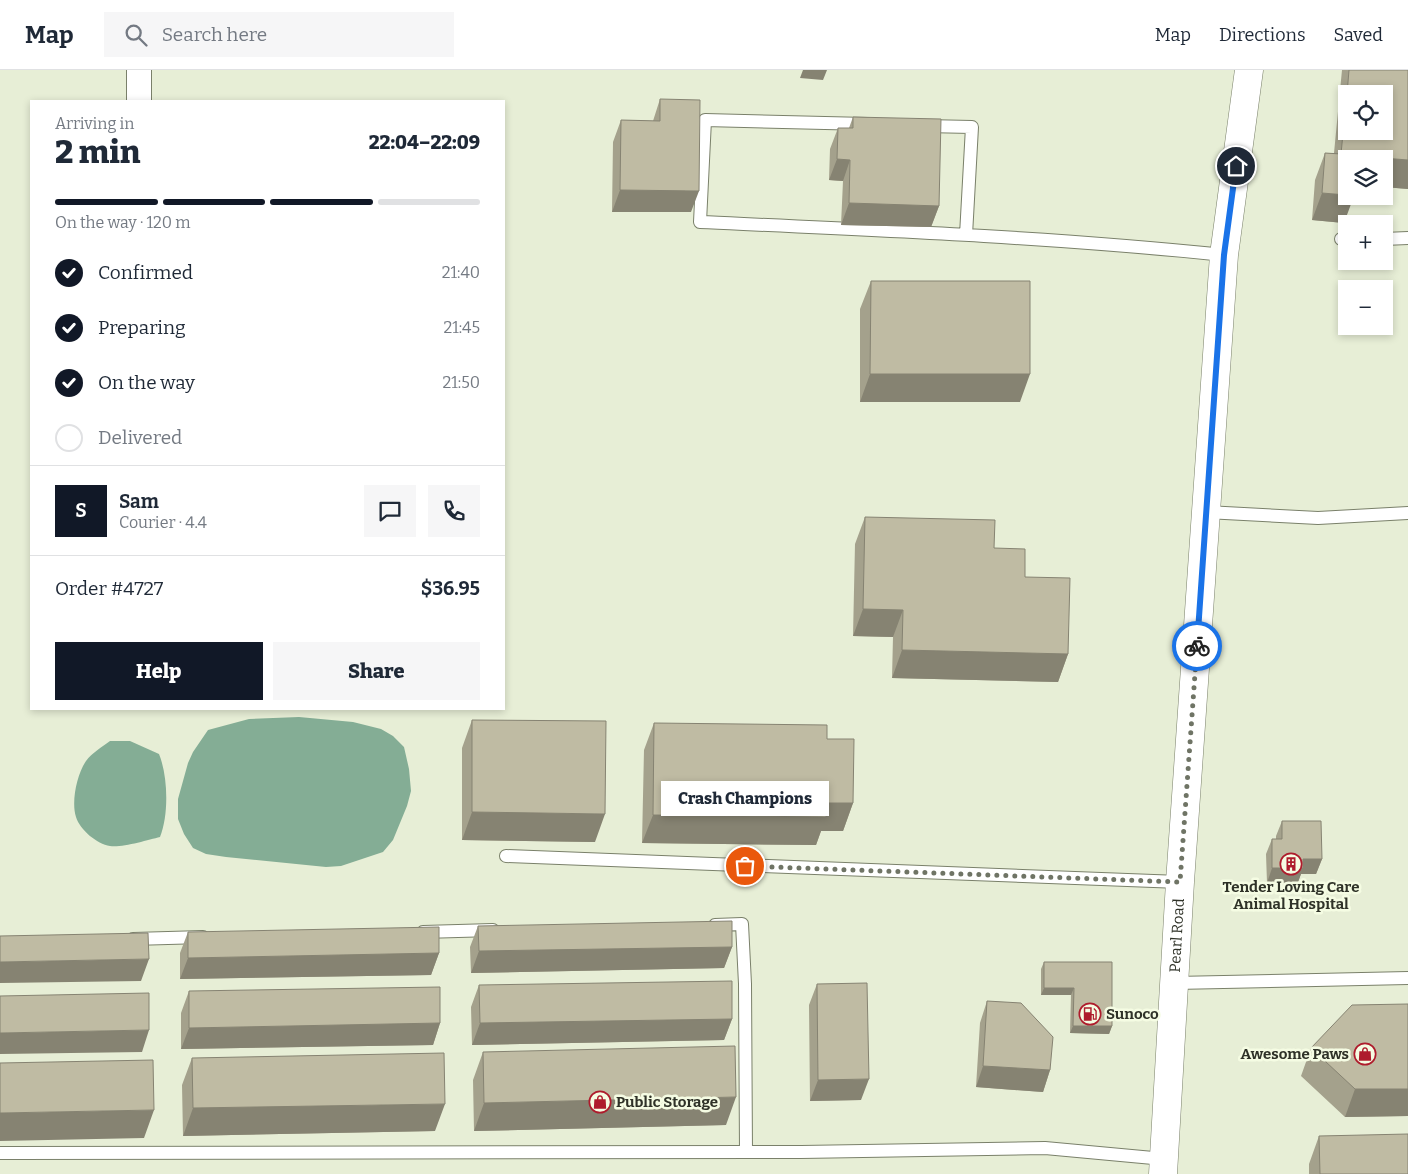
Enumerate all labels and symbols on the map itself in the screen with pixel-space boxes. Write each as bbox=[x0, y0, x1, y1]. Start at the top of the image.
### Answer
pin bbox=[1215, 145, 1257, 187]
courier bbox=[1172, 621, 1222, 671]
callout: Crash Champions bbox=[661, 781, 829, 816]
pin bbox=[724, 845, 766, 887]
building icon: Tender Loving Care Animal Hospital bbox=[1279, 852, 1303, 876]
place label: Tender Loving Care Animal Hospital bbox=[1223, 878, 1359, 913]
street label: Pearl Road bbox=[1166, 898, 1188, 973]
fuel station icon: Sunoco bbox=[1078, 1002, 1102, 1026]
place label: Sunoco bbox=[1106, 1005, 1159, 1023]
shop icon: Awesome Paws bbox=[1353, 1042, 1377, 1066]
place label: Awesome Paws bbox=[1241, 1045, 1349, 1063]
shop icon: Public Storage bbox=[588, 1090, 612, 1114]
place label: Public Storage bbox=[616, 1093, 718, 1111]

